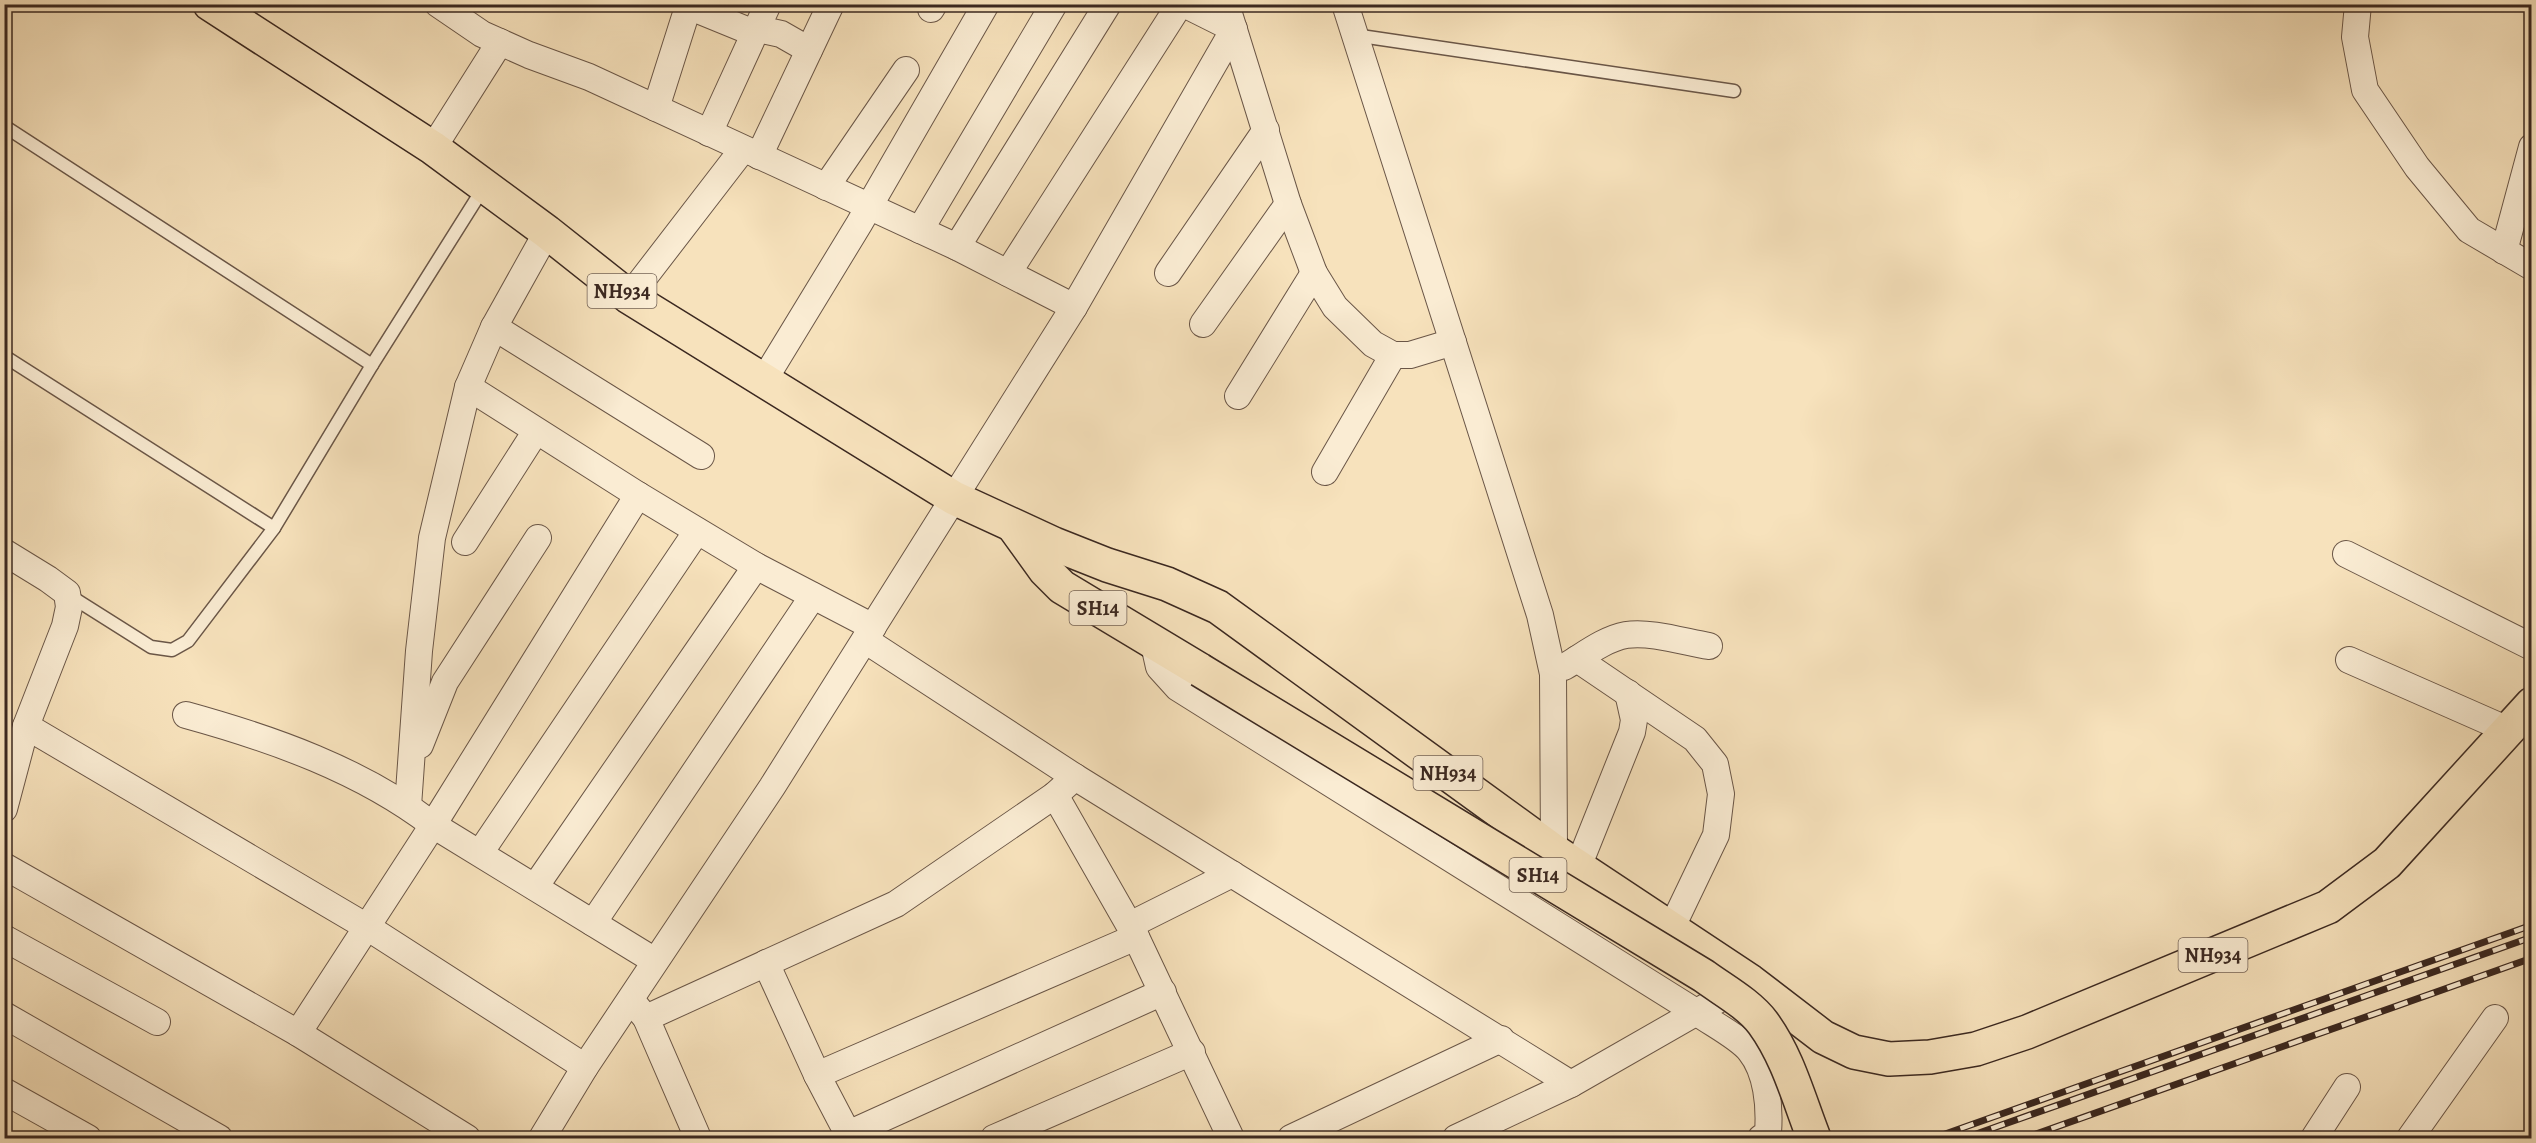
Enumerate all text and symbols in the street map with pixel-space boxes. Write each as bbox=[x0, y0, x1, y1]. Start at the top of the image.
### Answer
road number: NH934 bbox=[588, 274, 656, 308]
road number: SH14 bbox=[1070, 591, 1126, 625]
road number: NH934 bbox=[1414, 756, 1482, 790]
road number: SH14 bbox=[1510, 858, 1566, 892]
road number: NH934 bbox=[2178, 938, 2248, 972]

